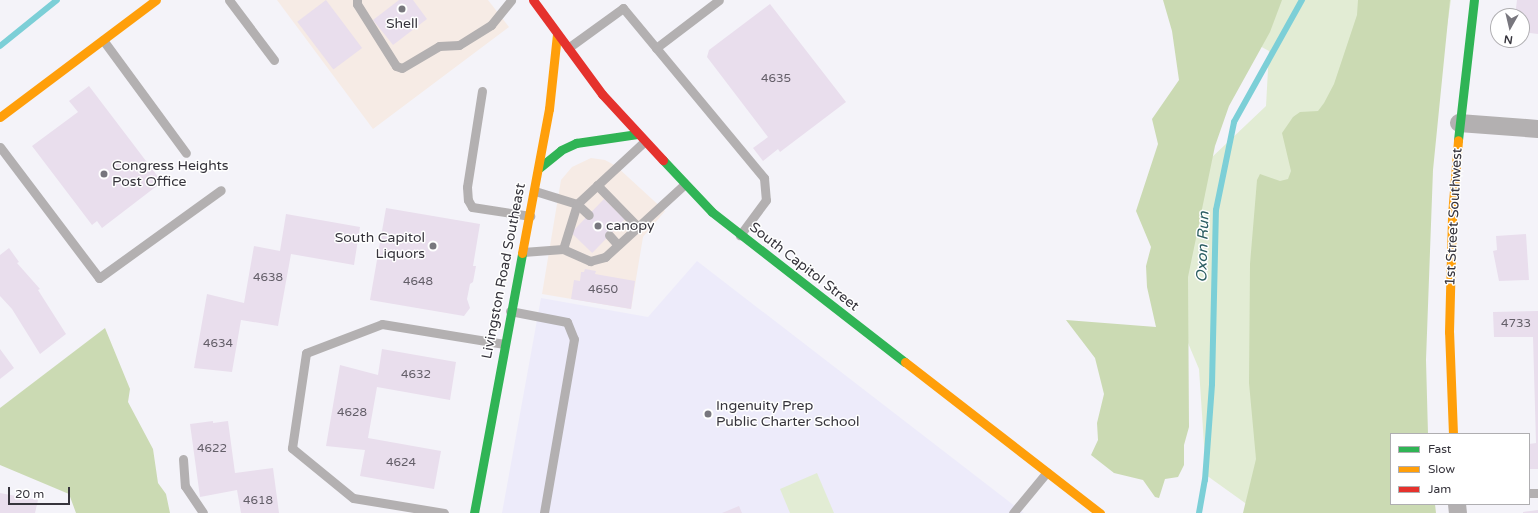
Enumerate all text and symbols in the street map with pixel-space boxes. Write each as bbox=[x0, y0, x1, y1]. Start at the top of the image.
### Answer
marker: Shell bbox=[397, 4, 407, 14]
north arrow bbox=[1490, 8, 1530, 48]
place label: Shell bbox=[386, 16, 418, 32]
text: N bbox=[1503, 32, 1514, 46]
house number: 4635 bbox=[761, 72, 791, 86]
street label: 1st Street Southwest bbox=[1442, 147, 1466, 287]
place label: Congress Heights Post Office bbox=[112, 158, 229, 190]
marker: Congress Heights Post Office bbox=[99, 169, 109, 179]
street label: Livingston Road Southeast bbox=[479, 182, 529, 360]
water label: Oxon Run bbox=[1193, 211, 1213, 283]
place label: canopy bbox=[606, 218, 655, 234]
street label: South Capitol Street bbox=[746, 219, 862, 315]
marker: canopy bbox=[593, 221, 603, 231]
place label: South Capitol Liquors bbox=[335, 230, 425, 262]
marker: South Capitol Liquors bbox=[428, 241, 438, 251]
house number: 4638 bbox=[253, 271, 283, 285]
house number: 4648 bbox=[403, 275, 433, 289]
house number: 4650 bbox=[588, 283, 618, 297]
house number: 4733 bbox=[1501, 317, 1531, 331]
house number: 4634 bbox=[203, 337, 233, 351]
house number: 4632 bbox=[401, 368, 431, 382]
place label: Ingenuity Prep Public Charter School bbox=[716, 398, 860, 430]
house number: 4628 bbox=[337, 406, 367, 420]
marker: Ingenuity Prep Public Charter School bbox=[703, 409, 713, 419]
legend bbox=[1390, 433, 1530, 505]
house number: 4622 bbox=[197, 442, 227, 456]
text: Fast bbox=[1428, 442, 1451, 456]
house number: 4624 bbox=[386, 456, 416, 470]
text: Slow bbox=[1428, 462, 1455, 476]
scale bar bbox=[10, 479, 72, 505]
text: Jam bbox=[1428, 482, 1451, 496]
text: 20 m bbox=[15, 487, 44, 501]
house number: 4618 bbox=[243, 494, 273, 508]

